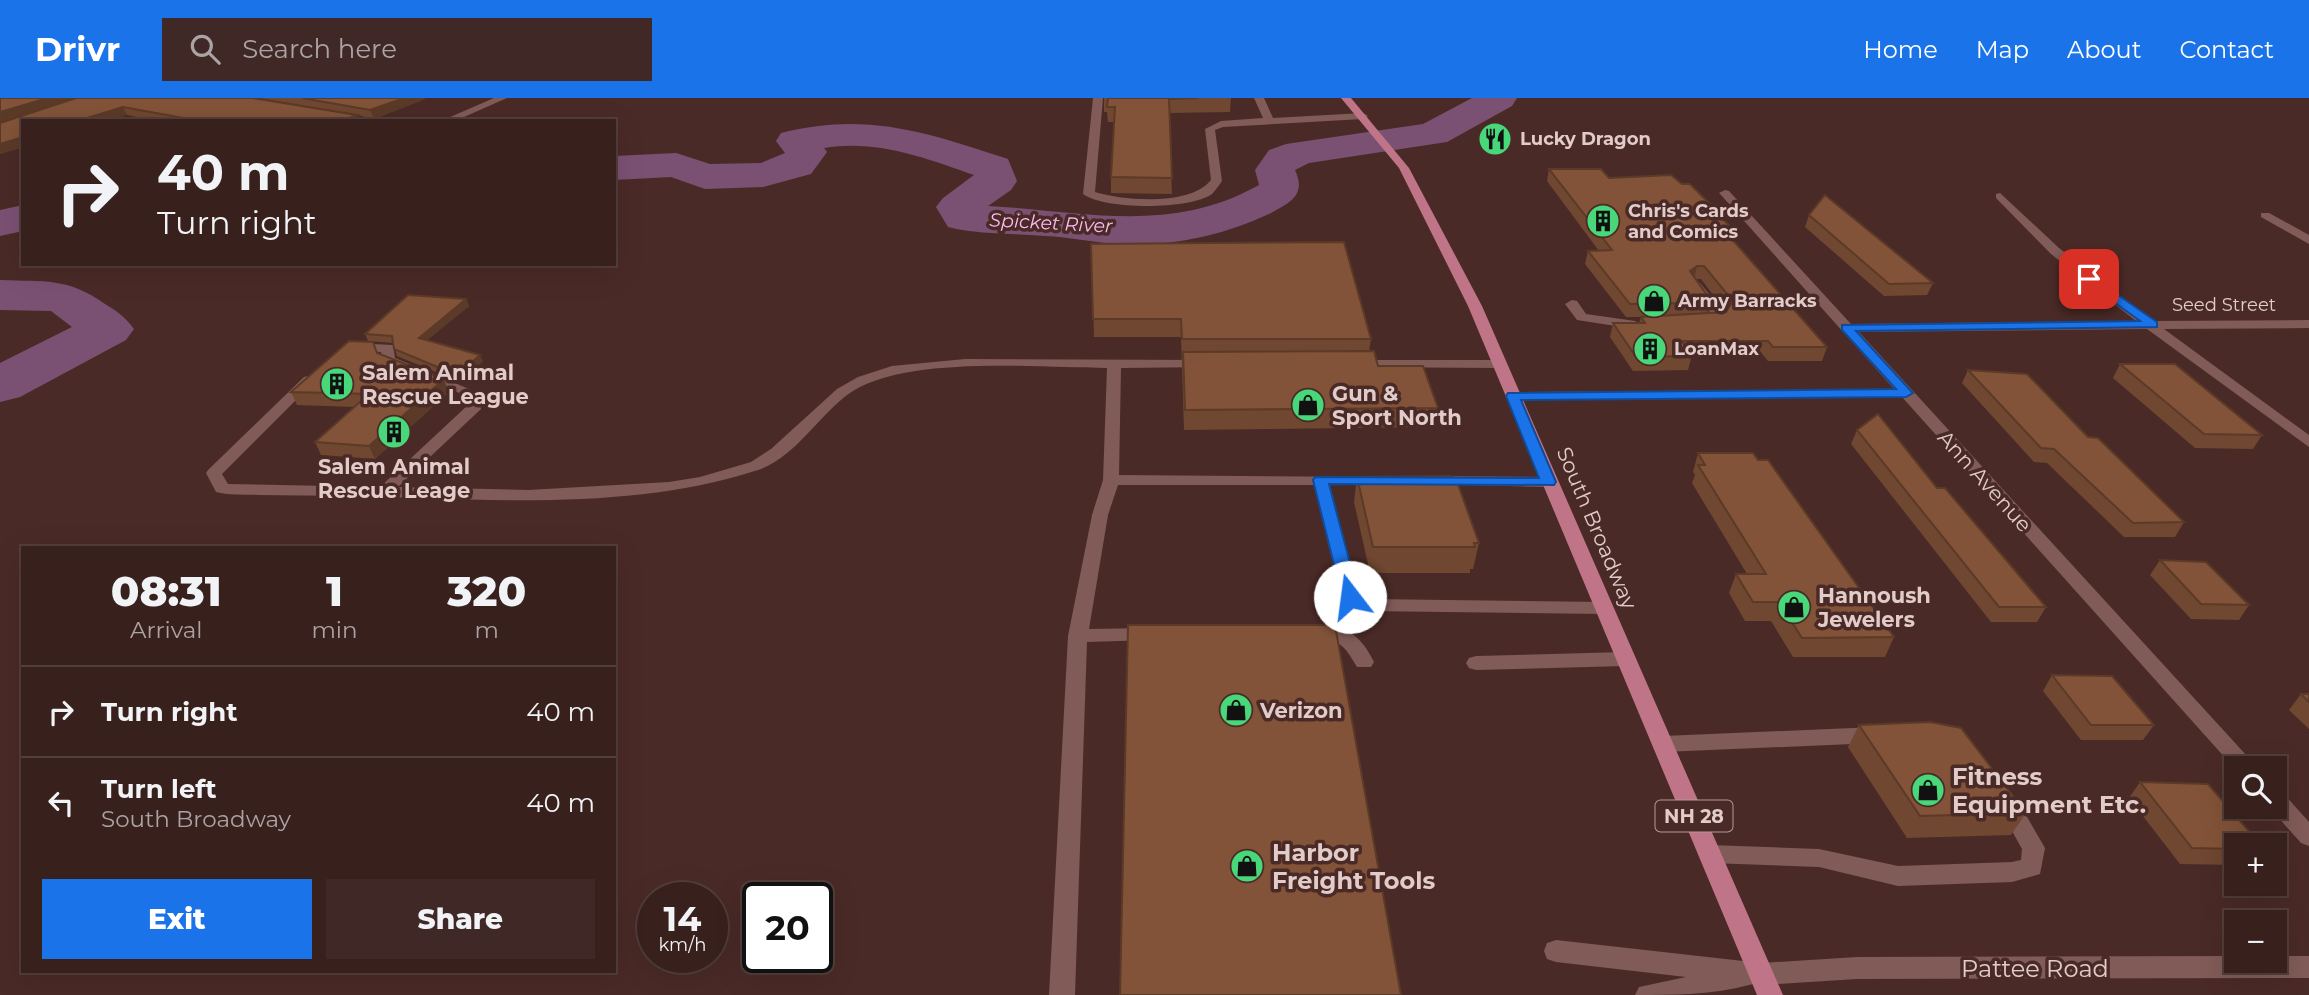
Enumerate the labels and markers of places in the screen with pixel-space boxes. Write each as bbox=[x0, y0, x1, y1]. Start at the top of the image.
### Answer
restaurant icon: Lucky Dragon bbox=[1476, 120, 1514, 158]
place label: Lucky Dragon bbox=[1520, 128, 1651, 150]
place label: Chris's Cards and Comics bbox=[1628, 200, 1749, 243]
building icon: Chris's Cards and Comics bbox=[1584, 202, 1622, 240]
pin bbox=[2059, 249, 2119, 309]
shop icon: Army Barracks bbox=[1635, 282, 1673, 320]
place label: Army Barracks bbox=[1677, 290, 1817, 312]
building icon: LoanMax bbox=[1631, 330, 1669, 368]
place label: LoanMax bbox=[1674, 338, 1759, 360]
place label: Salem Animal Rescue League bbox=[362, 360, 529, 409]
building icon: Salem Animal Rescue League bbox=[318, 365, 356, 403]
place label: Gun & Sport North bbox=[1332, 381, 1462, 430]
shop icon: Gun & Sport North bbox=[1289, 386, 1327, 424]
building icon: Salem Animal Rescue Leage bbox=[375, 413, 413, 451]
place label: Salem Animal Rescue Leage bbox=[318, 454, 470, 503]
place label: Hannoush Jewelers bbox=[1817, 583, 1931, 632]
shop icon: Hannoush Jewelers bbox=[1775, 588, 1813, 626]
shop icon: Verizon bbox=[1217, 691, 1255, 729]
place label: Verizon bbox=[1259, 698, 1343, 723]
place label: Fitness Equipment Etc. bbox=[1952, 762, 2146, 819]
shop icon: Fitness Equipment Etc. bbox=[1909, 771, 1947, 809]
place label: Harbor Freight Tools bbox=[1272, 838, 1435, 895]
shop icon: Harbor Freight Tools bbox=[1228, 847, 1266, 885]

